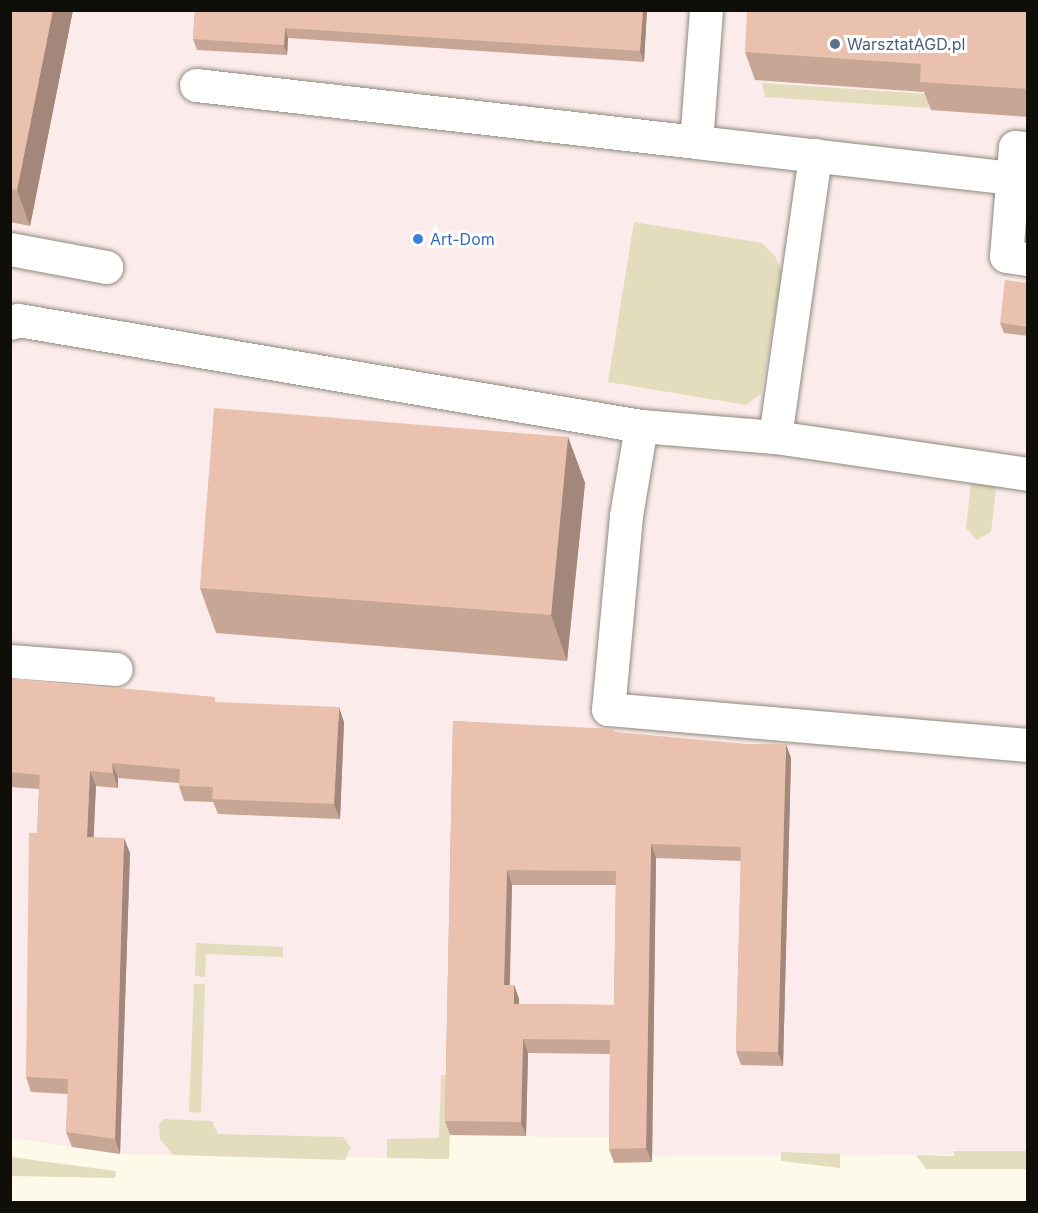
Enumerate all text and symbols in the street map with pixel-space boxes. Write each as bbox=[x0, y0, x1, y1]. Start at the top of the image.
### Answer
place label: WarsztatAGD.pl bbox=[847, 34, 965, 54]
marker: WarsztatAGD.pl bbox=[828, 37, 842, 51]
place label: Art-Dom bbox=[430, 229, 495, 249]
marker: Art-Dom bbox=[411, 232, 425, 246]

